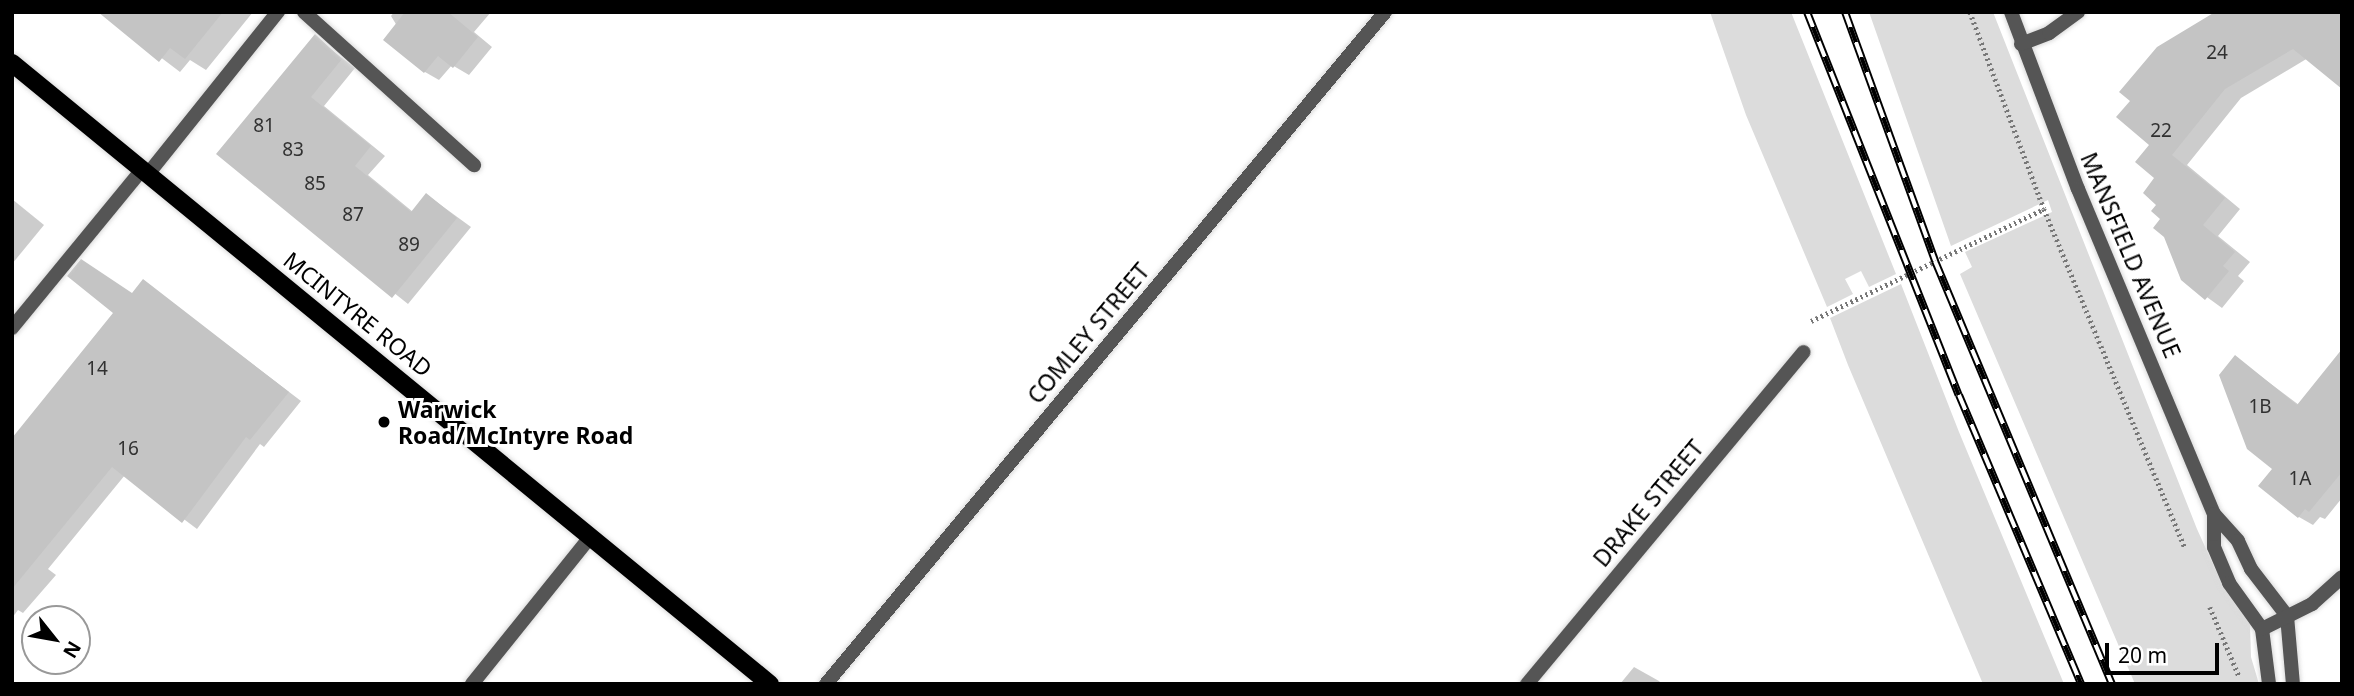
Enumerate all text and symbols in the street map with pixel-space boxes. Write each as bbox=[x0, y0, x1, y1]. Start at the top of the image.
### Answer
house number: 24 bbox=[2206, 42, 2228, 64]
house number: 81 bbox=[253, 115, 275, 137]
house number: 22 bbox=[2150, 120, 2172, 142]
house number: 83 bbox=[282, 139, 304, 161]
street label: MANSFIELD AVENUE bbox=[2075, 148, 2187, 362]
house number: 85 bbox=[304, 173, 326, 195]
house number: 87 bbox=[342, 204, 364, 226]
house number: 89 bbox=[398, 234, 420, 256]
street label: MCINTYRE ROAD bbox=[278, 246, 438, 382]
street label: COMLEY STREET bbox=[1021, 257, 1155, 409]
house number: 14 bbox=[86, 358, 108, 380]
place label: Warwick Road/McIntyre Road bbox=[398, 395, 633, 449]
house number: 1B bbox=[2248, 396, 2272, 418]
marker: Warwick Road/McIntyre Road bbox=[376, 414, 392, 430]
street label: DRAKE STREET bbox=[1587, 434, 1709, 572]
house number: 16 bbox=[117, 438, 139, 460]
house number: 1A bbox=[2288, 468, 2312, 490]
north arrow bbox=[21, 605, 91, 675]
scale bar bbox=[2109, 630, 2223, 674]
text: N bbox=[57, 636, 87, 663]
text: 20 m bbox=[2118, 641, 2167, 669]

